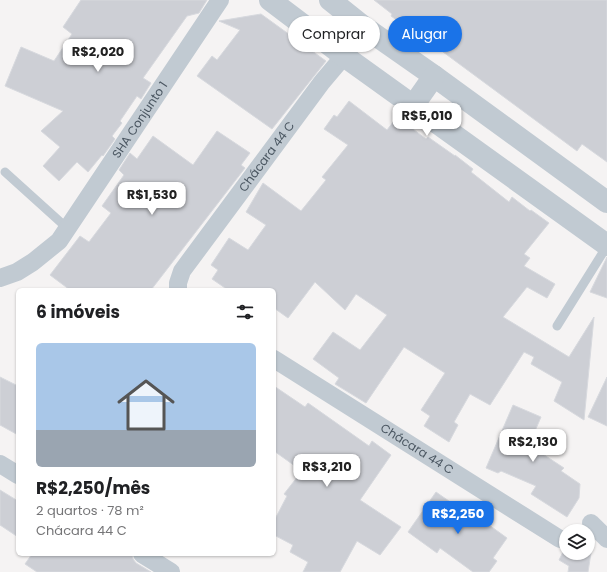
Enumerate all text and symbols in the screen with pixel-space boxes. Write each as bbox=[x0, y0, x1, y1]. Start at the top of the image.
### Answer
chip: Comprar bbox=[288, 16, 380, 52]
chip: Alugar bbox=[388, 16, 462, 52]
pin: R$2,020 bbox=[61, 39, 135, 73]
text: R$2,020 bbox=[72, 42, 124, 61]
street label: SHA Conjunto 1 bbox=[108, 78, 171, 161]
pin: R$5,010 bbox=[390, 103, 464, 137]
text: R$5,010 bbox=[401, 106, 453, 125]
street label: Chácara 44 C bbox=[235, 118, 298, 195]
pin: R$1,530 bbox=[115, 182, 189, 216]
text: R$1,530 bbox=[127, 185, 177, 204]
text: 6 imóveis bbox=[36, 300, 120, 324]
icon: filters bbox=[234, 301, 256, 323]
icon: home bbox=[110, 369, 182, 441]
street label: Chácara 44 C bbox=[377, 419, 457, 478]
pin: R$2,130 bbox=[496, 429, 570, 463]
text: R$2,130 bbox=[508, 432, 558, 451]
pin: R$3,210 bbox=[290, 454, 364, 488]
text: R$3,210 bbox=[302, 457, 352, 476]
text: R$2,250/mês bbox=[36, 476, 150, 500]
text: 2 quartos · 78 m² bbox=[36, 501, 144, 520]
pin: R$2,250 bbox=[421, 501, 495, 535]
text: R$2,250 bbox=[432, 504, 484, 523]
text: Chácara 44 C bbox=[36, 521, 127, 540]
map controls bbox=[559, 524, 595, 560]
button: layers bbox=[559, 524, 595, 560]

